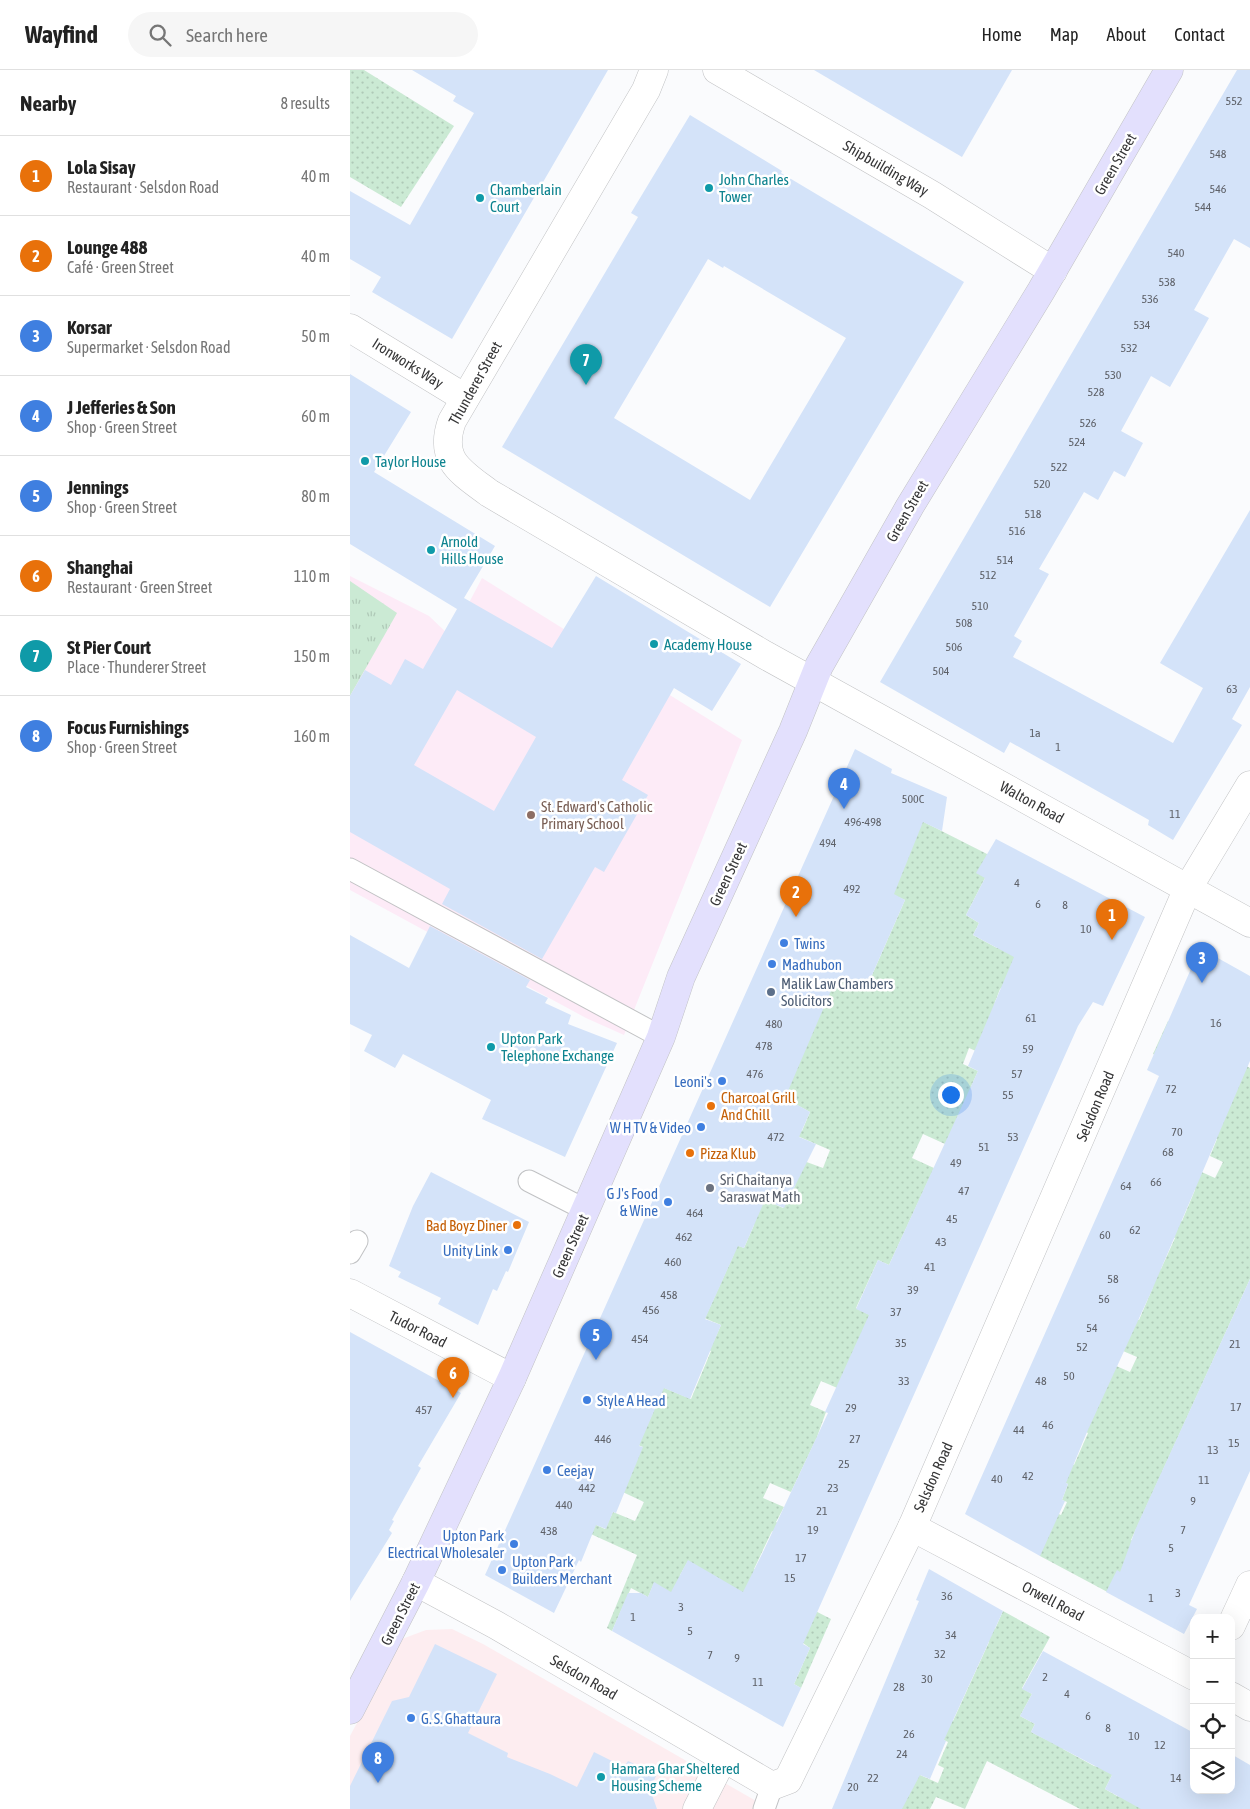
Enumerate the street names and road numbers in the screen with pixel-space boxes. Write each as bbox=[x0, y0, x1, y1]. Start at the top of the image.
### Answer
street label: Green Street bbox=[1091, 130, 1139, 198]
street label: Shipbuilding Way bbox=[840, 137, 932, 199]
street label: Ironworks Way bbox=[369, 334, 447, 392]
street label: Thunderer Street bbox=[445, 338, 505, 428]
street label: Green Street bbox=[883, 477, 931, 545]
street label: Walton Road bbox=[997, 777, 1067, 827]
street label: Green Street bbox=[706, 840, 750, 908]
street label: Selsdon Road bbox=[1073, 1068, 1117, 1144]
street label: Green Street bbox=[548, 1211, 592, 1281]
street label: Tudor Road bbox=[386, 1307, 450, 1351]
street label: Selsdon Road bbox=[910, 1440, 956, 1514]
street label: Orwell Road bbox=[1019, 1578, 1087, 1624]
street label: Green Street bbox=[377, 1580, 423, 1648]
street label: Selsdon Road bbox=[547, 1651, 621, 1703]

